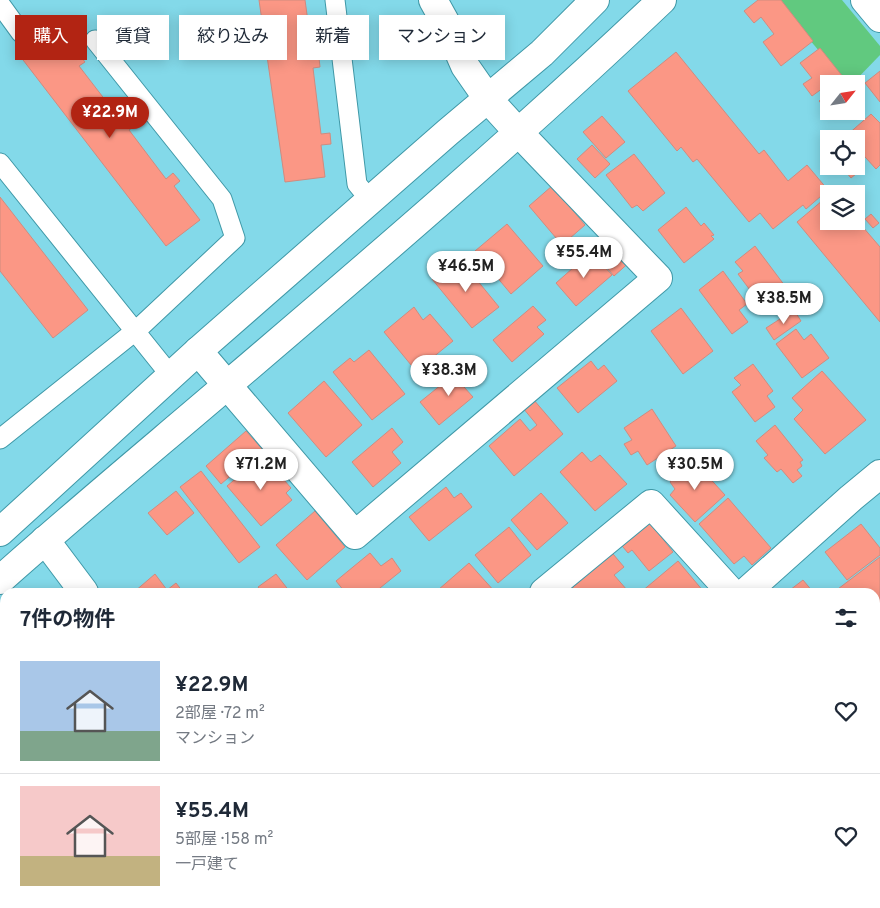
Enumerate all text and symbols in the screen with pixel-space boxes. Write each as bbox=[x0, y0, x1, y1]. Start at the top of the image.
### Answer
chip: 購入 bbox=[15, 15, 87, 60]
chip: 賃貸 bbox=[97, 15, 169, 60]
chip: 絞り込み bbox=[179, 15, 287, 60]
chip: 新着 bbox=[297, 15, 369, 60]
chip: マンション bbox=[379, 15, 505, 60]
north arrow bbox=[820, 75, 865, 120]
map controls bbox=[820, 75, 865, 230]
pin: ¥22.9M bbox=[69, 96, 151, 139]
text: ¥22.9M bbox=[82, 103, 138, 123]
button: locate bbox=[820, 130, 865, 175]
button: layers bbox=[820, 185, 865, 230]
pin: ¥55.4M bbox=[543, 236, 625, 279]
text: ¥55.4M bbox=[556, 243, 612, 263]
pin: ¥46.5M bbox=[425, 250, 507, 293]
text: ¥46.5M bbox=[438, 257, 494, 277]
pin: ¥38.5M bbox=[743, 282, 825, 325]
text: ¥38.5M bbox=[756, 289, 812, 309]
pin: ¥38.3M bbox=[408, 354, 490, 397]
text: ¥38.3M bbox=[421, 361, 477, 381]
pin: ¥71.2M bbox=[220, 448, 302, 491]
pin: ¥30.5M bbox=[654, 448, 736, 491]
text: ¥71.2M bbox=[235, 455, 287, 475]
text: ¥30.5M bbox=[667, 455, 723, 475]
icon: filters bbox=[832, 604, 860, 632]
text: 7件の物件 bbox=[20, 607, 115, 634]
text: ¥22.9M bbox=[175, 672, 248, 699]
icon: home bbox=[60, 681, 120, 741]
icon: heart bbox=[832, 697, 860, 725]
text: 2部屋 · 72 m² bbox=[175, 704, 265, 724]
text: マンション bbox=[175, 729, 255, 749]
text: ¥55.4M bbox=[175, 798, 249, 825]
icon: home bbox=[60, 806, 120, 866]
icon: heart bbox=[832, 822, 860, 850]
text: 5部屋 · 158 m² bbox=[175, 830, 273, 850]
text: 一戸建て bbox=[175, 855, 239, 875]

